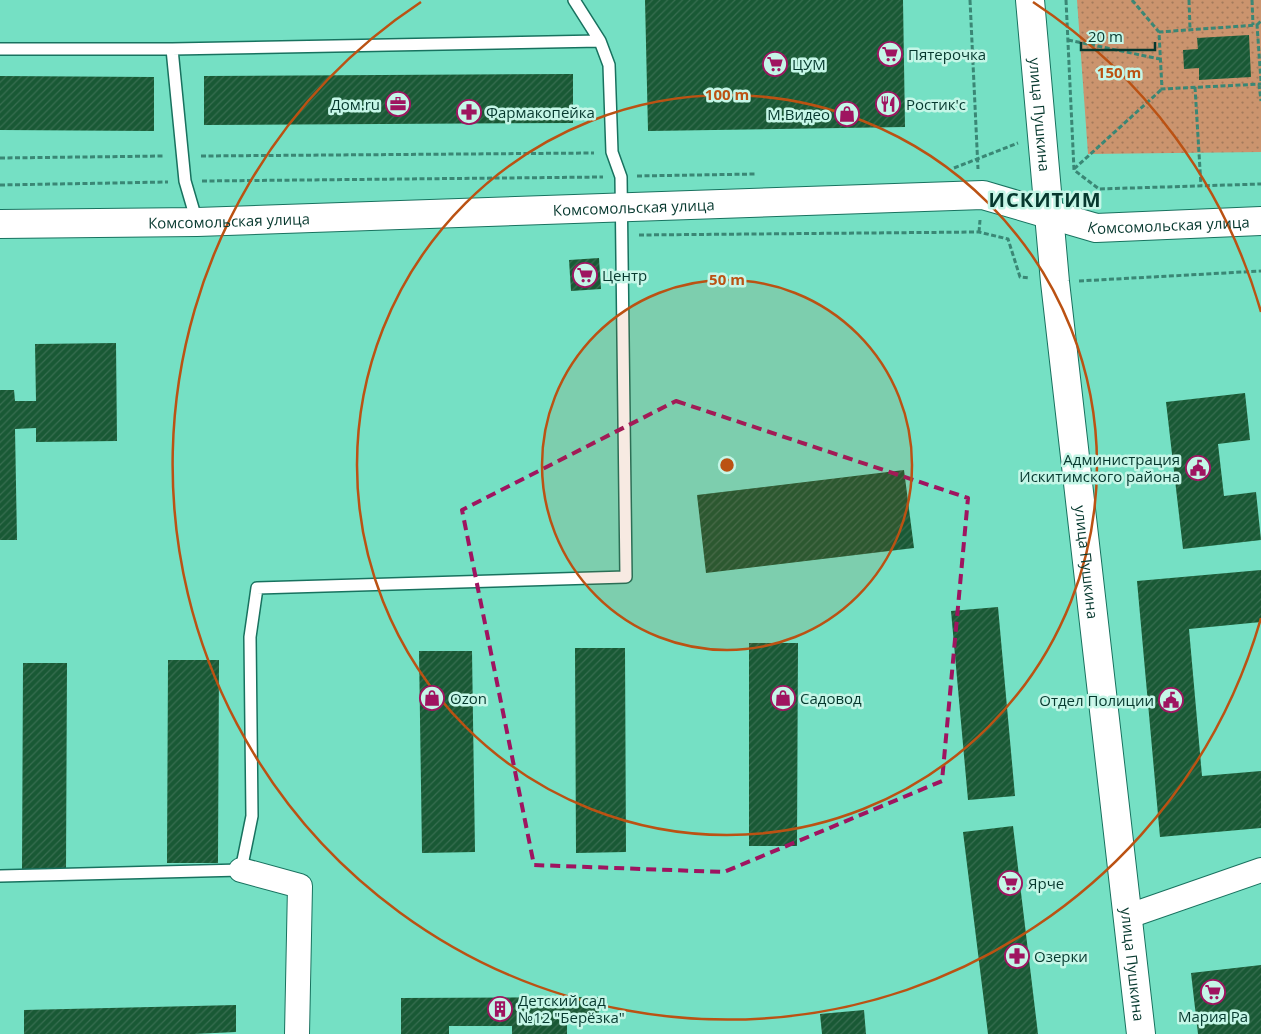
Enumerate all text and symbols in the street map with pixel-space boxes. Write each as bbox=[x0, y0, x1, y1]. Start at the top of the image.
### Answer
scale bar bbox=[1081, 20, 1155, 52]
text: 20 m bbox=[1088, 26, 1123, 46]
supermarket icon: Пятерочка bbox=[877, 41, 903, 67]
place label: Пятерочка bbox=[908, 44, 986, 64]
supermarket icon: ЦУМ bbox=[762, 51, 788, 77]
place label: ЦУМ bbox=[792, 54, 826, 74]
street label: улица Пушкина bbox=[1025, 57, 1055, 172]
text: 150 m bbox=[1097, 62, 1141, 82]
text: 100 m bbox=[705, 84, 749, 104]
office icon: Дом.ru bbox=[385, 91, 411, 117]
restaurant icon: Ростик'с bbox=[875, 91, 901, 117]
place label: Дом.ru bbox=[330, 94, 380, 114]
place label: Ростик'с bbox=[906, 94, 966, 114]
pharmacy icon: Фармакопейка bbox=[456, 99, 482, 125]
shop icon: М.Видео bbox=[834, 101, 860, 127]
place label: Фармакопейка bbox=[486, 102, 595, 122]
place label: М.Видео bbox=[767, 104, 830, 124]
district label: ИСКИТИМ bbox=[988, 186, 1102, 213]
street label: Комсомольская улица bbox=[553, 194, 715, 220]
street label: Комсомольская улица bbox=[148, 208, 310, 232]
street label: Комсомольская улица bbox=[1085, 211, 1250, 238]
supermarket icon: Центр bbox=[572, 262, 598, 288]
place label: Центр bbox=[602, 265, 647, 285]
text: 50 m bbox=[709, 269, 745, 289]
place label: Администрация Искитимского района bbox=[1019, 449, 1180, 486]
public building icon: Администрация Искитимского района bbox=[1185, 455, 1211, 481]
centre of rings bbox=[718, 456, 736, 474]
street label: улица Пушкина bbox=[1071, 504, 1103, 620]
shop icon: Ozon bbox=[419, 685, 445, 711]
shop icon: Садовод bbox=[770, 685, 796, 711]
public building icon: Отдел Полиции bbox=[1158, 687, 1184, 713]
place label: Ozon bbox=[450, 688, 487, 708]
place label: Садовод bbox=[800, 688, 862, 708]
place label: Отдел Полиции bbox=[1039, 690, 1154, 710]
supermarket icon: Ярче bbox=[997, 870, 1023, 896]
place label: Ярче bbox=[1028, 873, 1064, 893]
street label: улица Пушкина bbox=[1117, 907, 1149, 1022]
pharmacy icon: Озерки bbox=[1004, 943, 1030, 969]
place label: Озерки bbox=[1034, 946, 1088, 966]
supermarket icon: Мария Ра bbox=[1200, 979, 1226, 1005]
place label: Детский сад №12 "Берёзка" bbox=[518, 990, 625, 1027]
building icon: Детский сад №12 "Берёзка" bbox=[487, 996, 513, 1022]
place label: Мария Ра bbox=[1178, 1006, 1248, 1026]

